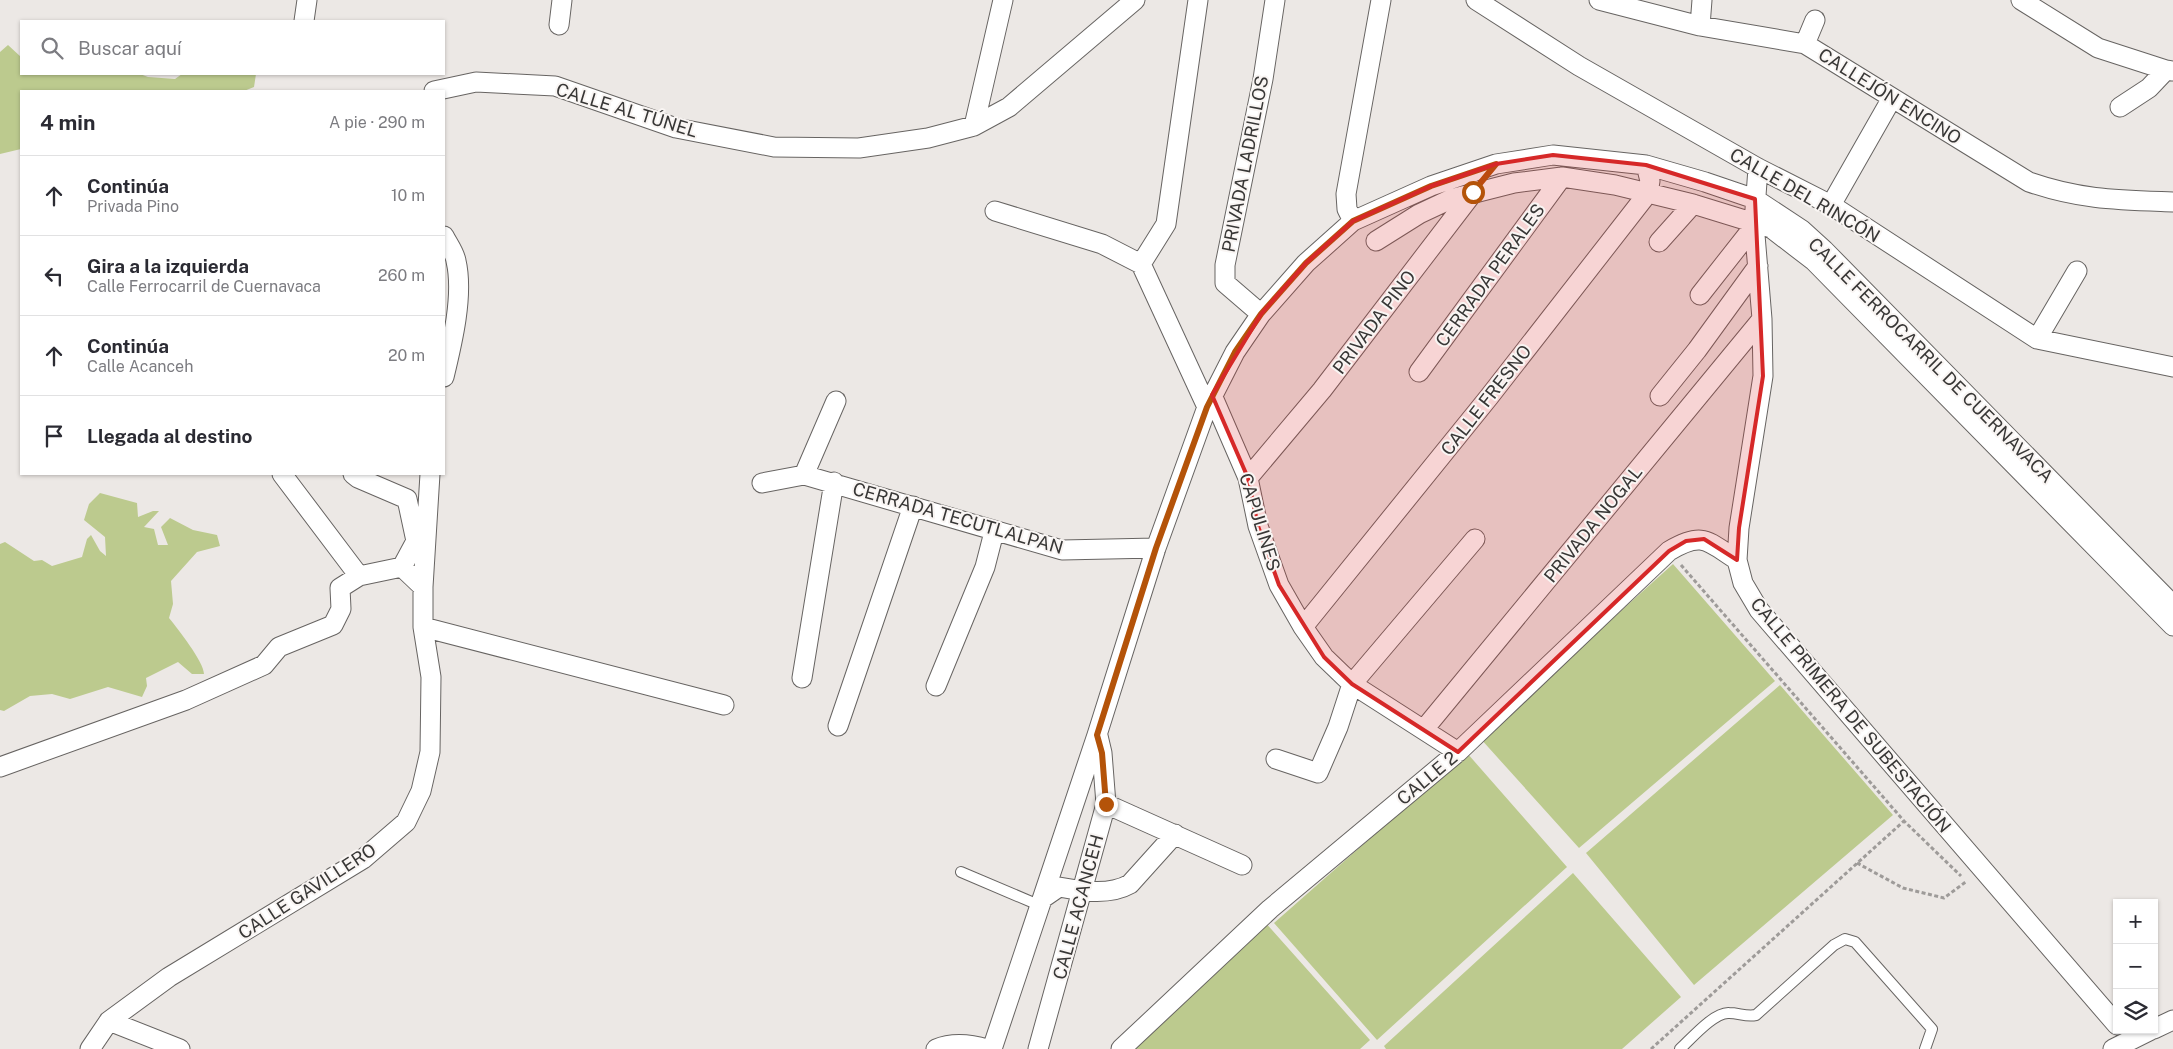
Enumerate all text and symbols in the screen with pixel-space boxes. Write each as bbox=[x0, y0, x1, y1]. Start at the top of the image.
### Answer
search box bbox=[20, 20, 445, 75]
icon: search bbox=[38, 34, 66, 62]
text: Buscar aquí bbox=[78, 37, 182, 59]
street label: CALLEJÓN ENCINO bbox=[1815, 43, 1966, 148]
street label: PRIVADA LADRILLOS bbox=[1218, 74, 1272, 254]
street label: CALLE AL TÚNEL bbox=[553, 77, 701, 142]
text: 4 min bbox=[40, 110, 95, 135]
text: A pie · 290 m bbox=[329, 113, 425, 132]
street label: CALLE DEL RINCÓN bbox=[1726, 143, 1884, 247]
text: Continúa bbox=[87, 175, 169, 197]
route start bbox=[1462, 181, 1485, 204]
icon: ahead bbox=[40, 182, 68, 210]
text: 10 m bbox=[391, 186, 425, 205]
text: Privada Pino bbox=[87, 197, 179, 216]
street label: CERRADA PERALES bbox=[1431, 199, 1549, 351]
street label: CALLE FERROCARRIL DE CUERNAVACA bbox=[1804, 233, 2058, 487]
text: Gira a la izquierda bbox=[87, 255, 249, 277]
icon: left bbox=[40, 262, 68, 290]
text: 260 m bbox=[378, 266, 425, 285]
street label: PRIVADA PINO bbox=[1328, 266, 1420, 378]
text: Calle Ferrocarril de Cuernavaca bbox=[87, 277, 321, 296]
text: Continúa bbox=[87, 335, 169, 357]
street label: CALLE FRESNO bbox=[1436, 341, 1536, 459]
icon: ahead bbox=[40, 342, 68, 370]
text: 20 m bbox=[388, 346, 425, 365]
text: Calle Acanceh bbox=[87, 357, 193, 376]
icon: arrive bbox=[40, 422, 68, 450]
text: Llegada al destino bbox=[87, 425, 252, 447]
street label: PRIVADA NOGAL bbox=[1540, 461, 1646, 587]
street label: CAPULINES bbox=[1235, 470, 1285, 574]
street label: CERRADA TECUTLALPAN bbox=[850, 478, 1066, 558]
street label: CALLE PRIMERA DE SUBESTACIÓN bbox=[1747, 593, 1956, 837]
street label: CALLE 2 bbox=[1393, 747, 1461, 809]
route end bbox=[1095, 793, 1118, 816]
street label: CALLE ACANCEH bbox=[1049, 832, 1107, 982]
street label: CALLE GAVILLERO bbox=[234, 839, 380, 943]
map controls bbox=[2113, 899, 2158, 1034]
button: + bbox=[2113, 899, 2158, 944]
button: − bbox=[2113, 944, 2158, 989]
button: layers bbox=[2113, 989, 2158, 1034]

